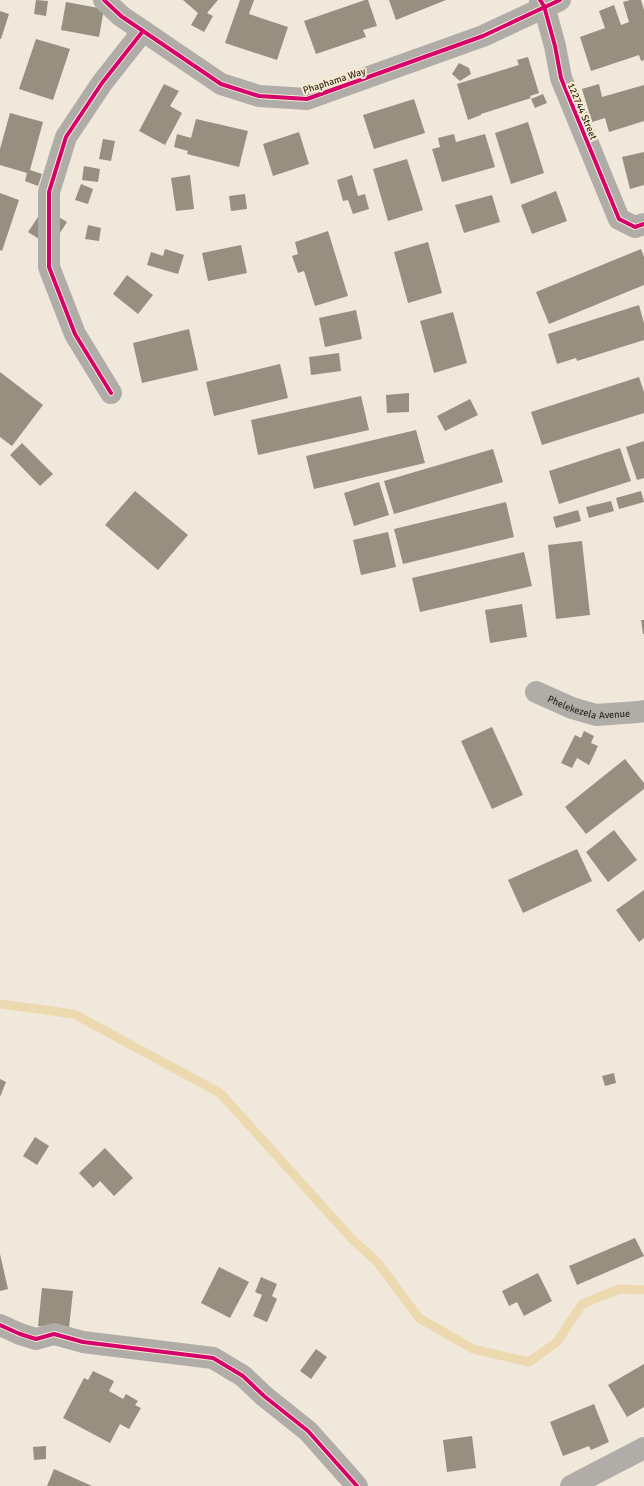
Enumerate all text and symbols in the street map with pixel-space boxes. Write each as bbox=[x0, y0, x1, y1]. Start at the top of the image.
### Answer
street label: Phaphama Way bbox=[302, 65, 367, 97]
street label: 122744 Street bbox=[565, 81, 600, 142]
street label: Phelekezela Avenue bbox=[546, 693, 630, 722]

